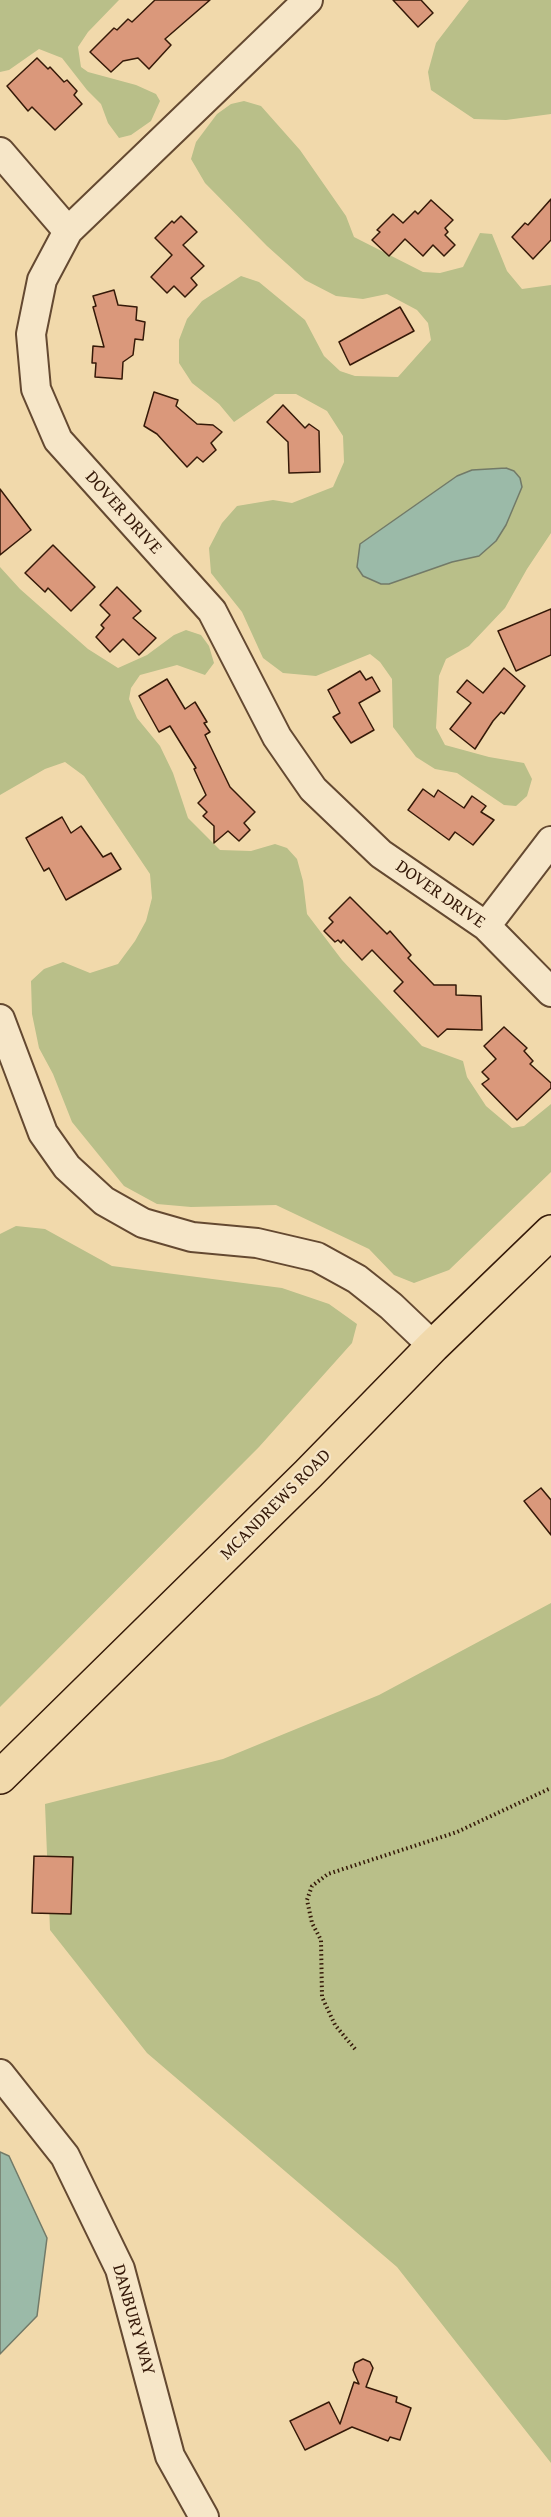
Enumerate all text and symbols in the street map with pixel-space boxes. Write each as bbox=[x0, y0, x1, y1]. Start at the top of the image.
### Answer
street label: DOVER DRIVE bbox=[80, 467, 166, 559]
street label: DOVER DRIVE bbox=[391, 856, 489, 934]
street label: MCANDREWS ROAD bbox=[216, 1445, 336, 1565]
street label: DANBURY WAY bbox=[107, 2262, 159, 2378]

